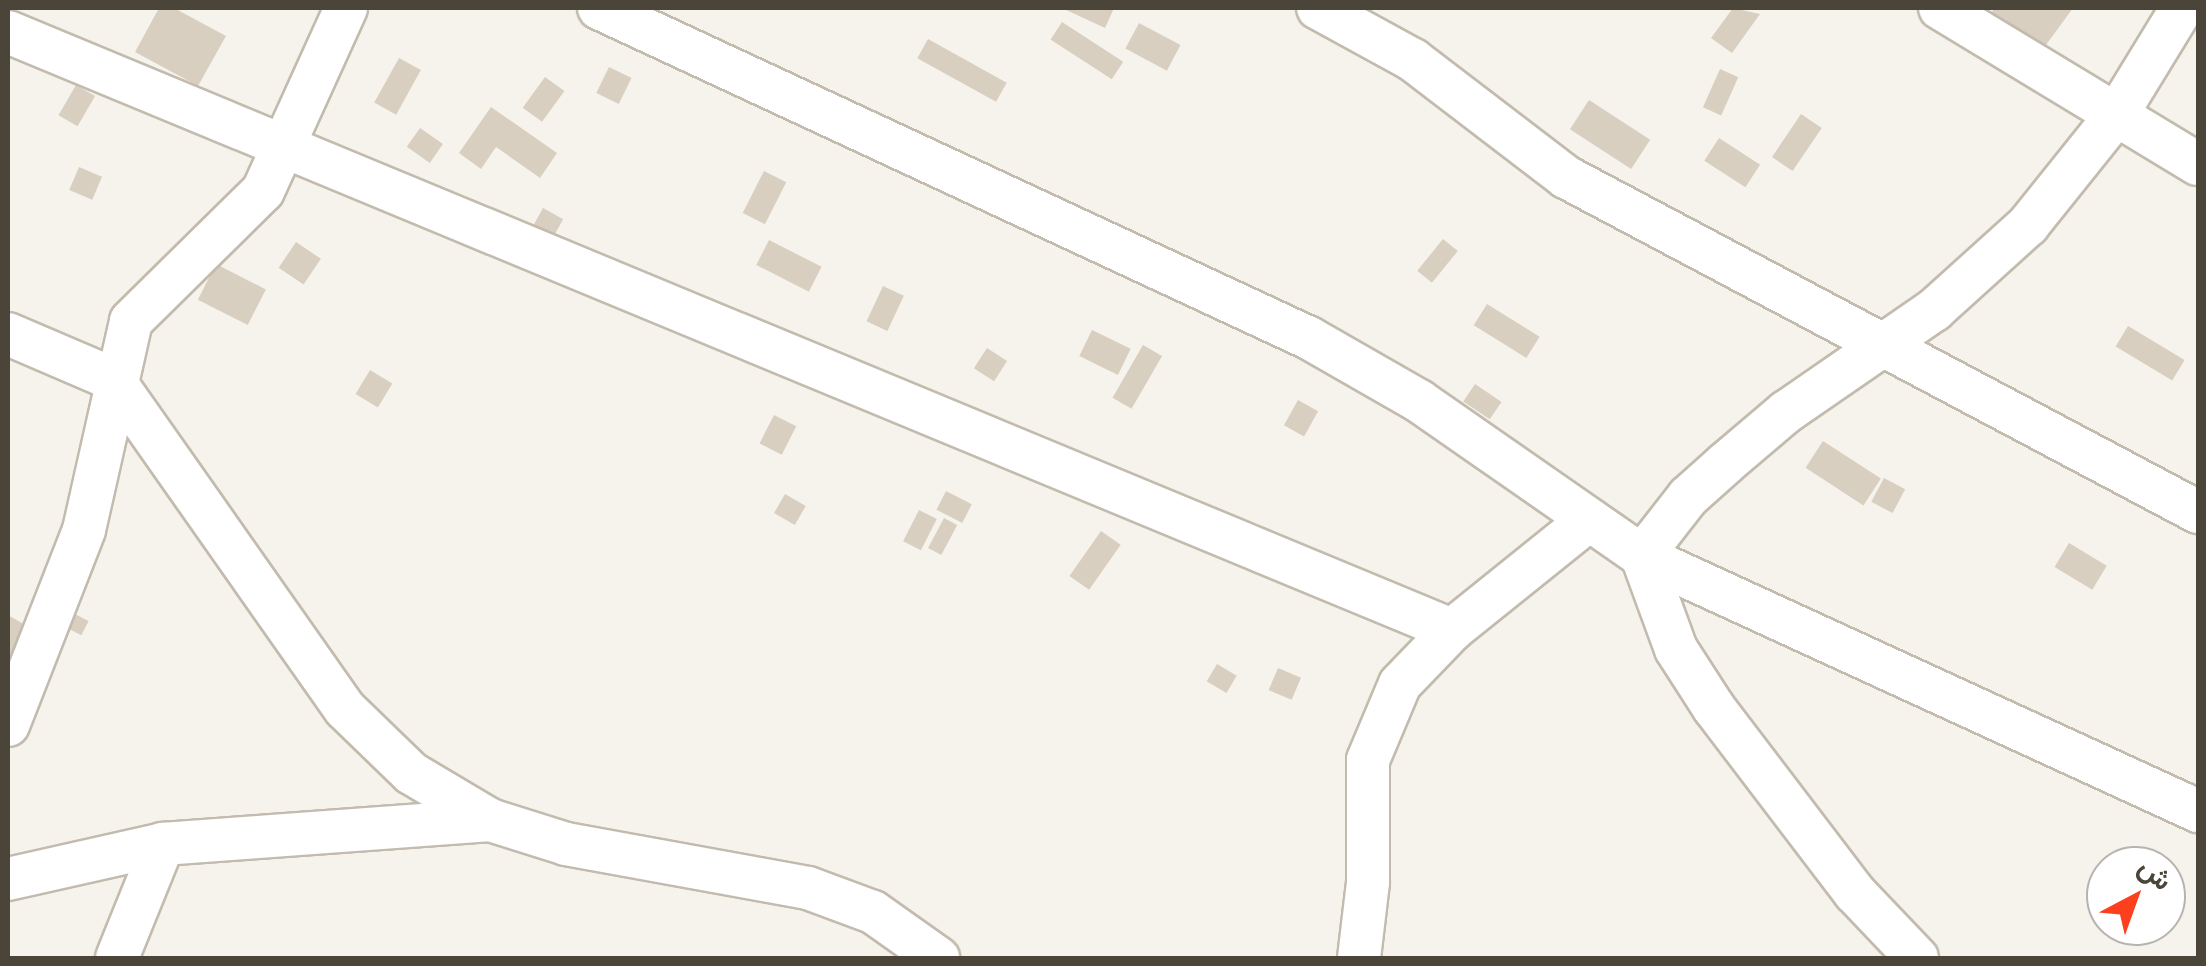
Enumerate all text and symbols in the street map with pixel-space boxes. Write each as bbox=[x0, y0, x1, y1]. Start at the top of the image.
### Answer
north arrow bbox=[2086, 846, 2186, 946]
text: ش bbox=[2132, 853, 2176, 896]

